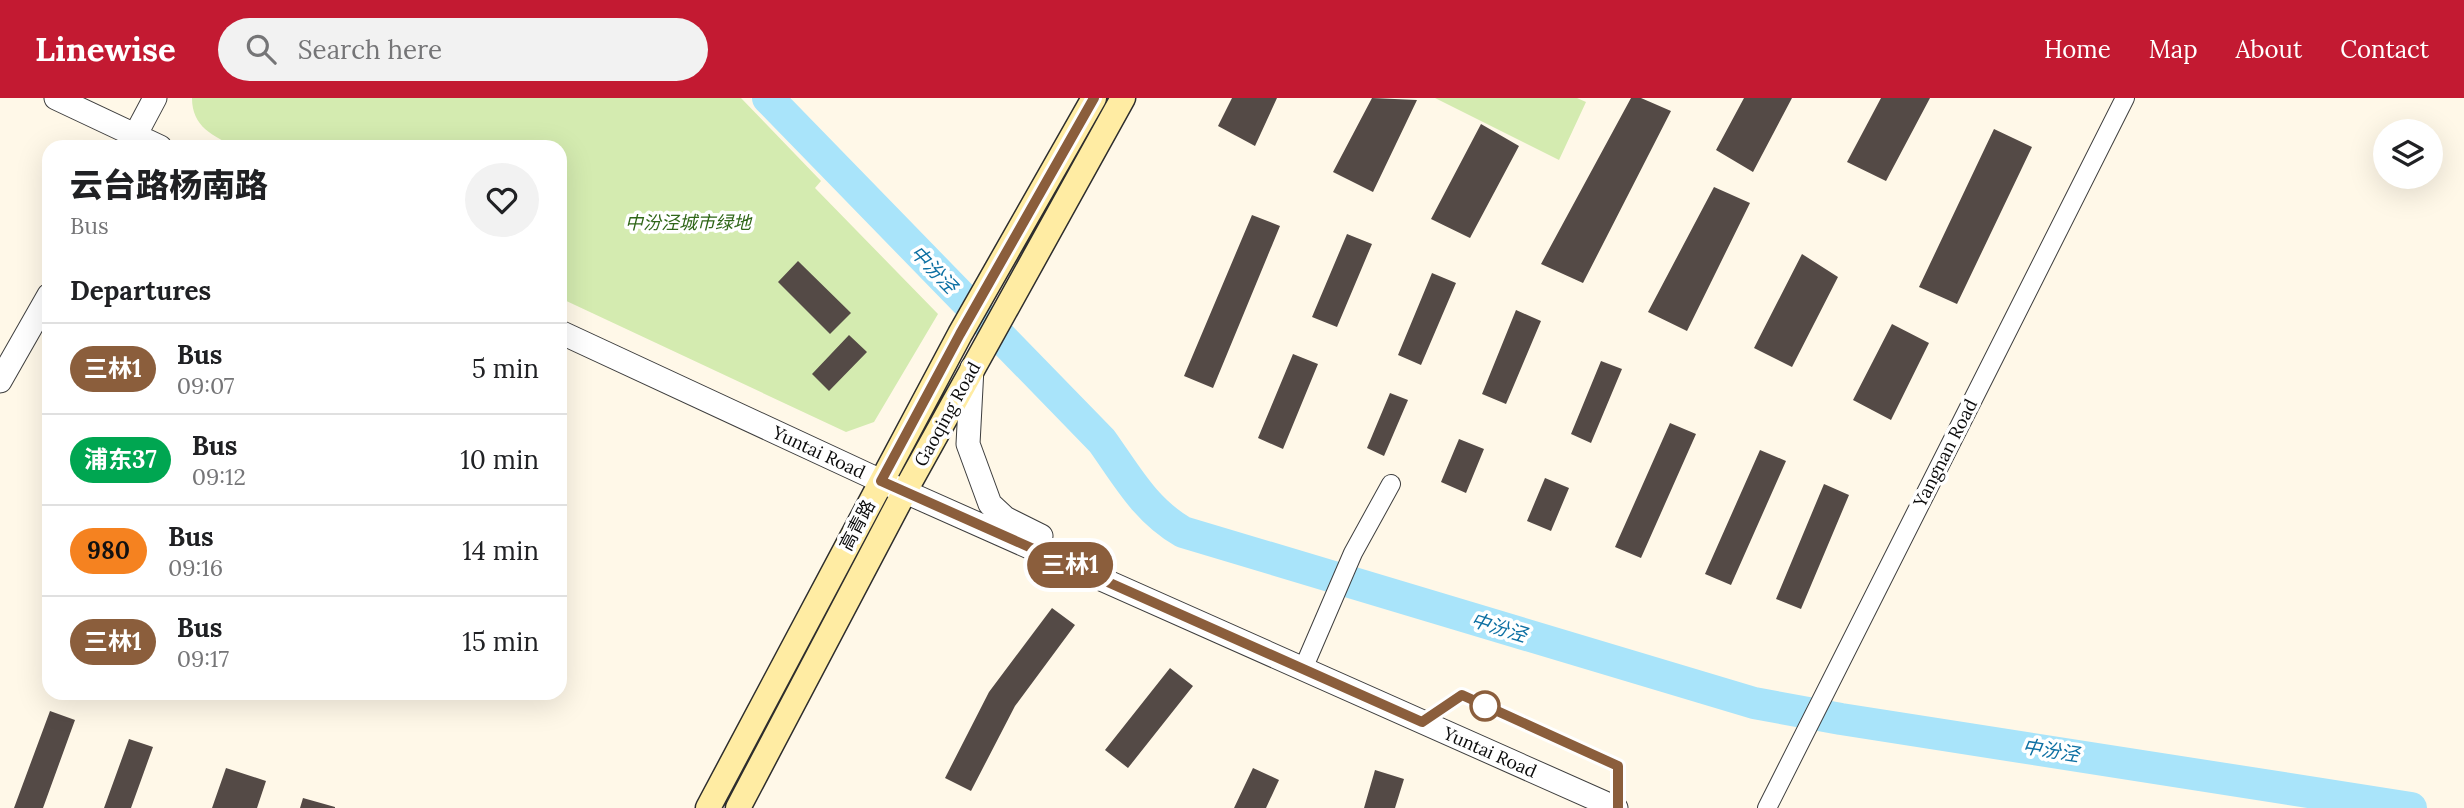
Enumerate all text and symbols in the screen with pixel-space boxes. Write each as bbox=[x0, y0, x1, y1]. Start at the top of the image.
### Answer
search box bbox=[218, 18, 708, 81]
text: Linewise bbox=[35, 28, 176, 70]
icon: search bbox=[242, 30, 280, 68]
text: Search here bbox=[298, 33, 442, 66]
text: Home bbox=[2044, 34, 2111, 65]
text: Map bbox=[2149, 34, 2198, 65]
text: About bbox=[2236, 34, 2302, 65]
text: Contact bbox=[2340, 34, 2429, 65]
map controls bbox=[2373, 119, 2443, 189]
button: layers bbox=[2373, 119, 2443, 189]
button: heart bbox=[465, 163, 539, 237]
text: 云台路杨南路 bbox=[70, 164, 268, 206]
text: Bus bbox=[70, 211, 109, 240]
park label: 中汾泾城市绿地 bbox=[625, 211, 753, 234]
water label: 中汾泾 bbox=[906, 240, 964, 299]
text: Departures bbox=[70, 274, 211, 307]
text: Bus bbox=[177, 338, 222, 371]
text: 5 min bbox=[472, 352, 539, 385]
text: 三林1 bbox=[84, 353, 142, 384]
street label: Gaoqing Road bbox=[909, 357, 985, 470]
text: 09:07 bbox=[177, 371, 234, 400]
street label: Yangnan Road bbox=[1907, 395, 1982, 512]
street label: Yuntai Road bbox=[768, 420, 869, 484]
text: Bus bbox=[192, 429, 237, 462]
text: 10 min bbox=[460, 443, 539, 476]
text: 浦东37 bbox=[84, 444, 157, 475]
text: 09:12 bbox=[192, 462, 246, 491]
street label: 高青路 bbox=[834, 496, 880, 554]
text: Bus bbox=[168, 520, 214, 553]
text: 14 min bbox=[462, 534, 539, 567]
text: 980 bbox=[87, 535, 130, 566]
line badge: 三林1 bbox=[1030, 542, 1110, 588]
text: 三林1 bbox=[1041, 549, 1099, 580]
text: 09:16 bbox=[168, 553, 223, 582]
water label: 中汾泾 bbox=[1468, 607, 1532, 647]
text: Bus bbox=[177, 611, 222, 644]
text: 15 min bbox=[462, 625, 539, 658]
text: 三林1 bbox=[84, 626, 142, 657]
text: 09:17 bbox=[177, 644, 229, 673]
unlabelled marker bbox=[1470, 691, 1500, 721]
street label: Yuntai Road bbox=[1439, 721, 1540, 783]
water label: 中汾泾 bbox=[2021, 734, 2083, 767]

